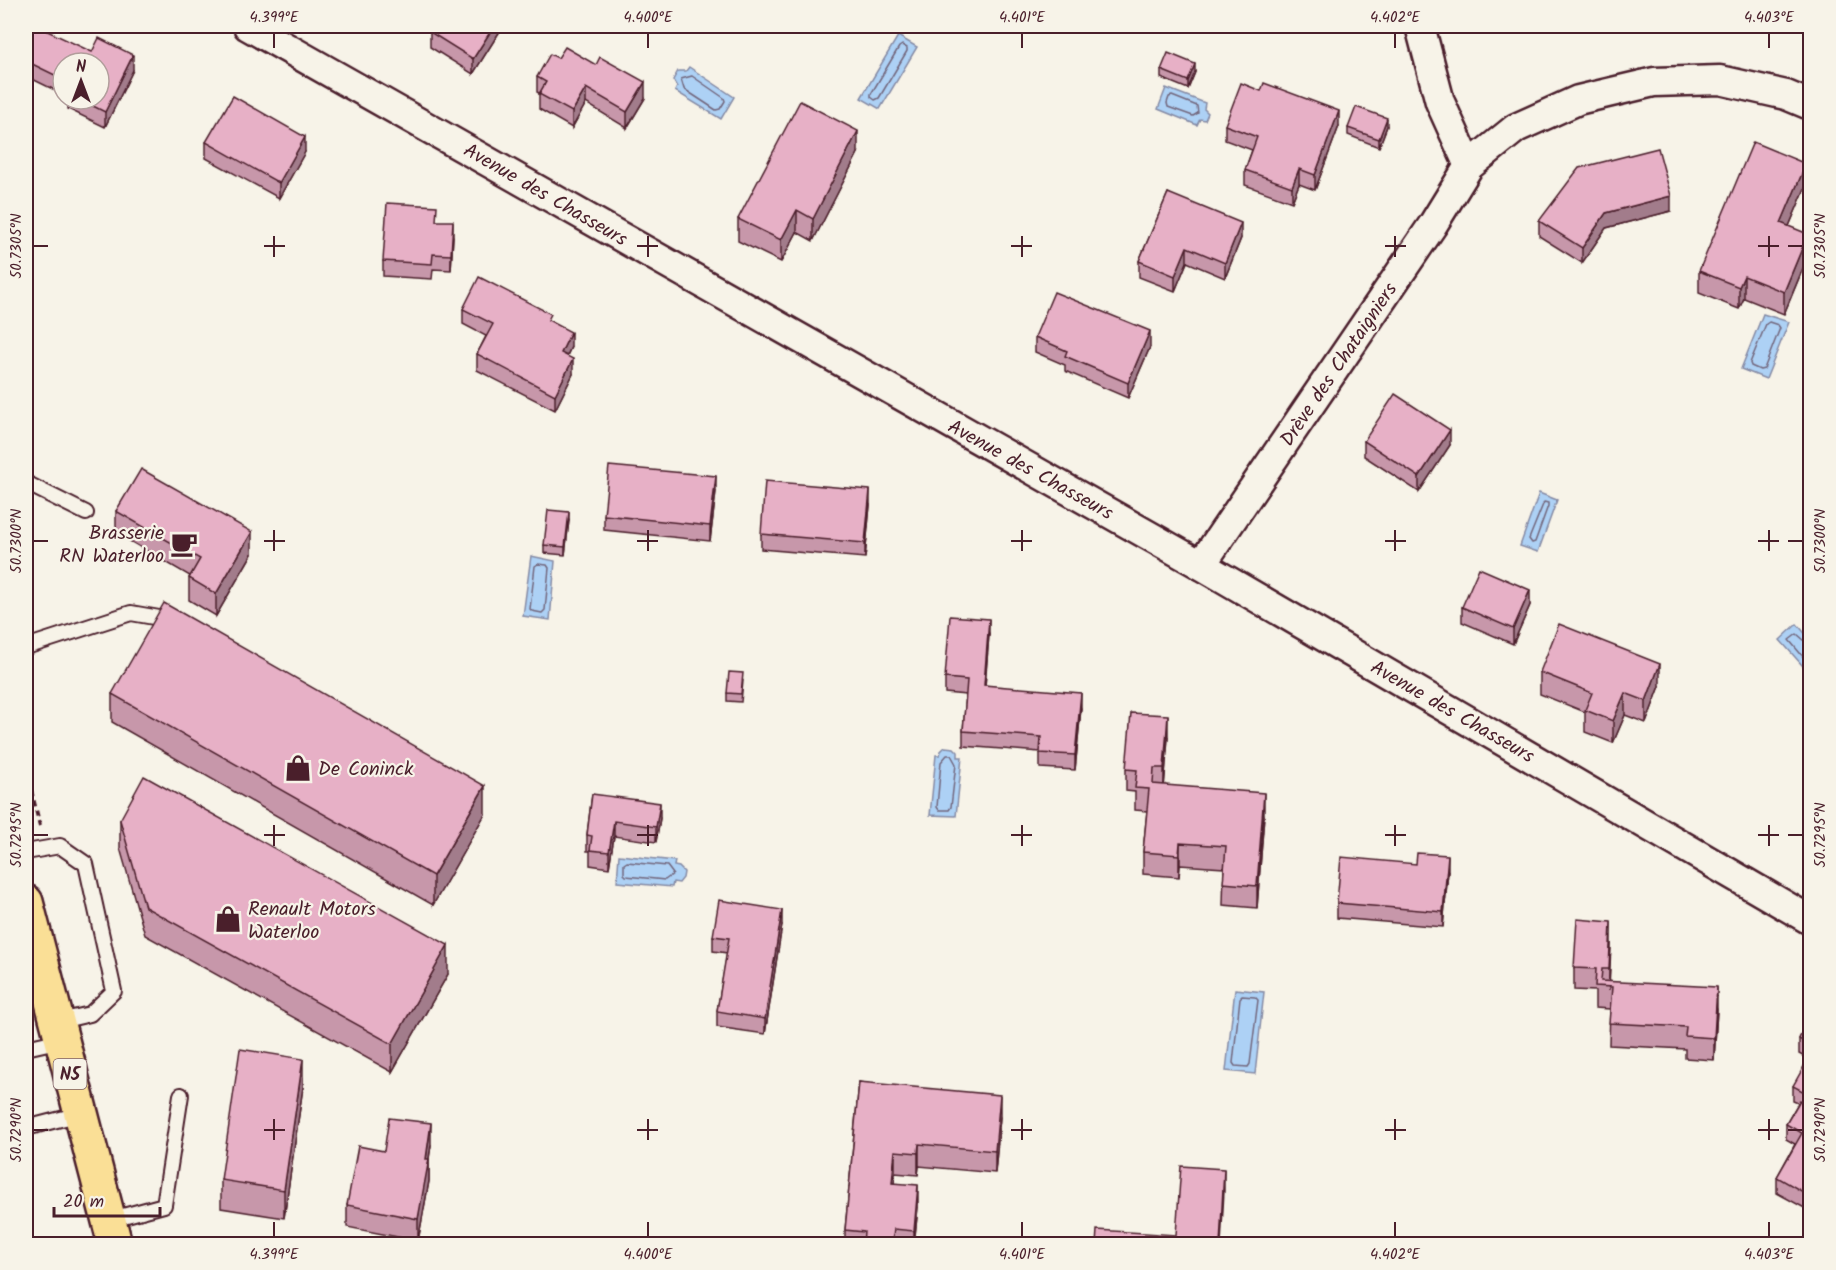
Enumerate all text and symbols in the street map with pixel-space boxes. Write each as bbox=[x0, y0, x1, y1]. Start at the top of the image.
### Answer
text: 4.399°E bbox=[250, 6, 300, 30]
text: 4.400°E bbox=[624, 6, 674, 30]
text: 4.401°E bbox=[999, 6, 1046, 30]
text: 4.402°E bbox=[1370, 6, 1421, 30]
text: 4.403°E bbox=[1744, 6, 1795, 30]
north arrow bbox=[51, 51, 111, 111]
text: N bbox=[76, 55, 86, 80]
street label: Avenue des Chasseurs bbox=[457, 136, 634, 256]
text: 50.7305°N bbox=[5, 213, 29, 279]
text: 50.7305°N bbox=[1809, 213, 1833, 279]
street label: Drève des Chataigniers bbox=[1273, 276, 1407, 454]
street label: Avenue des Chasseurs bbox=[941, 412, 1119, 530]
text: 50.7300°N bbox=[5, 509, 29, 573]
text: 50.7300°N bbox=[1809, 509, 1833, 573]
place label: Brasserie RN Waterloo bbox=[59, 518, 164, 573]
cafe icon: Brasserie RN Waterloo bbox=[169, 529, 199, 559]
street label: Avenue des Chasseurs bbox=[1364, 653, 1541, 773]
shop icon: De Coninck bbox=[283, 753, 313, 783]
place label: De Coninck bbox=[318, 754, 414, 786]
text: 50.7295°N bbox=[5, 802, 29, 868]
text: 50.7295°N bbox=[1809, 802, 1833, 868]
place label: Renault Motors Waterloo bbox=[248, 894, 376, 949]
shop icon: Renault Motors Waterloo bbox=[213, 904, 243, 934]
road number: N5 bbox=[54, 1059, 86, 1089]
text: 50.7290°N bbox=[5, 1098, 29, 1162]
text: 50.7290°N bbox=[1809, 1098, 1833, 1162]
scale bar bbox=[54, 1180, 160, 1218]
text: 20 m bbox=[63, 1188, 104, 1217]
text: 4.399°E bbox=[250, 1243, 300, 1267]
text: 4.400°E bbox=[624, 1243, 674, 1267]
text: 4.401°E bbox=[999, 1243, 1046, 1267]
text: 4.402°E bbox=[1370, 1243, 1421, 1267]
text: 4.403°E bbox=[1744, 1243, 1795, 1267]

